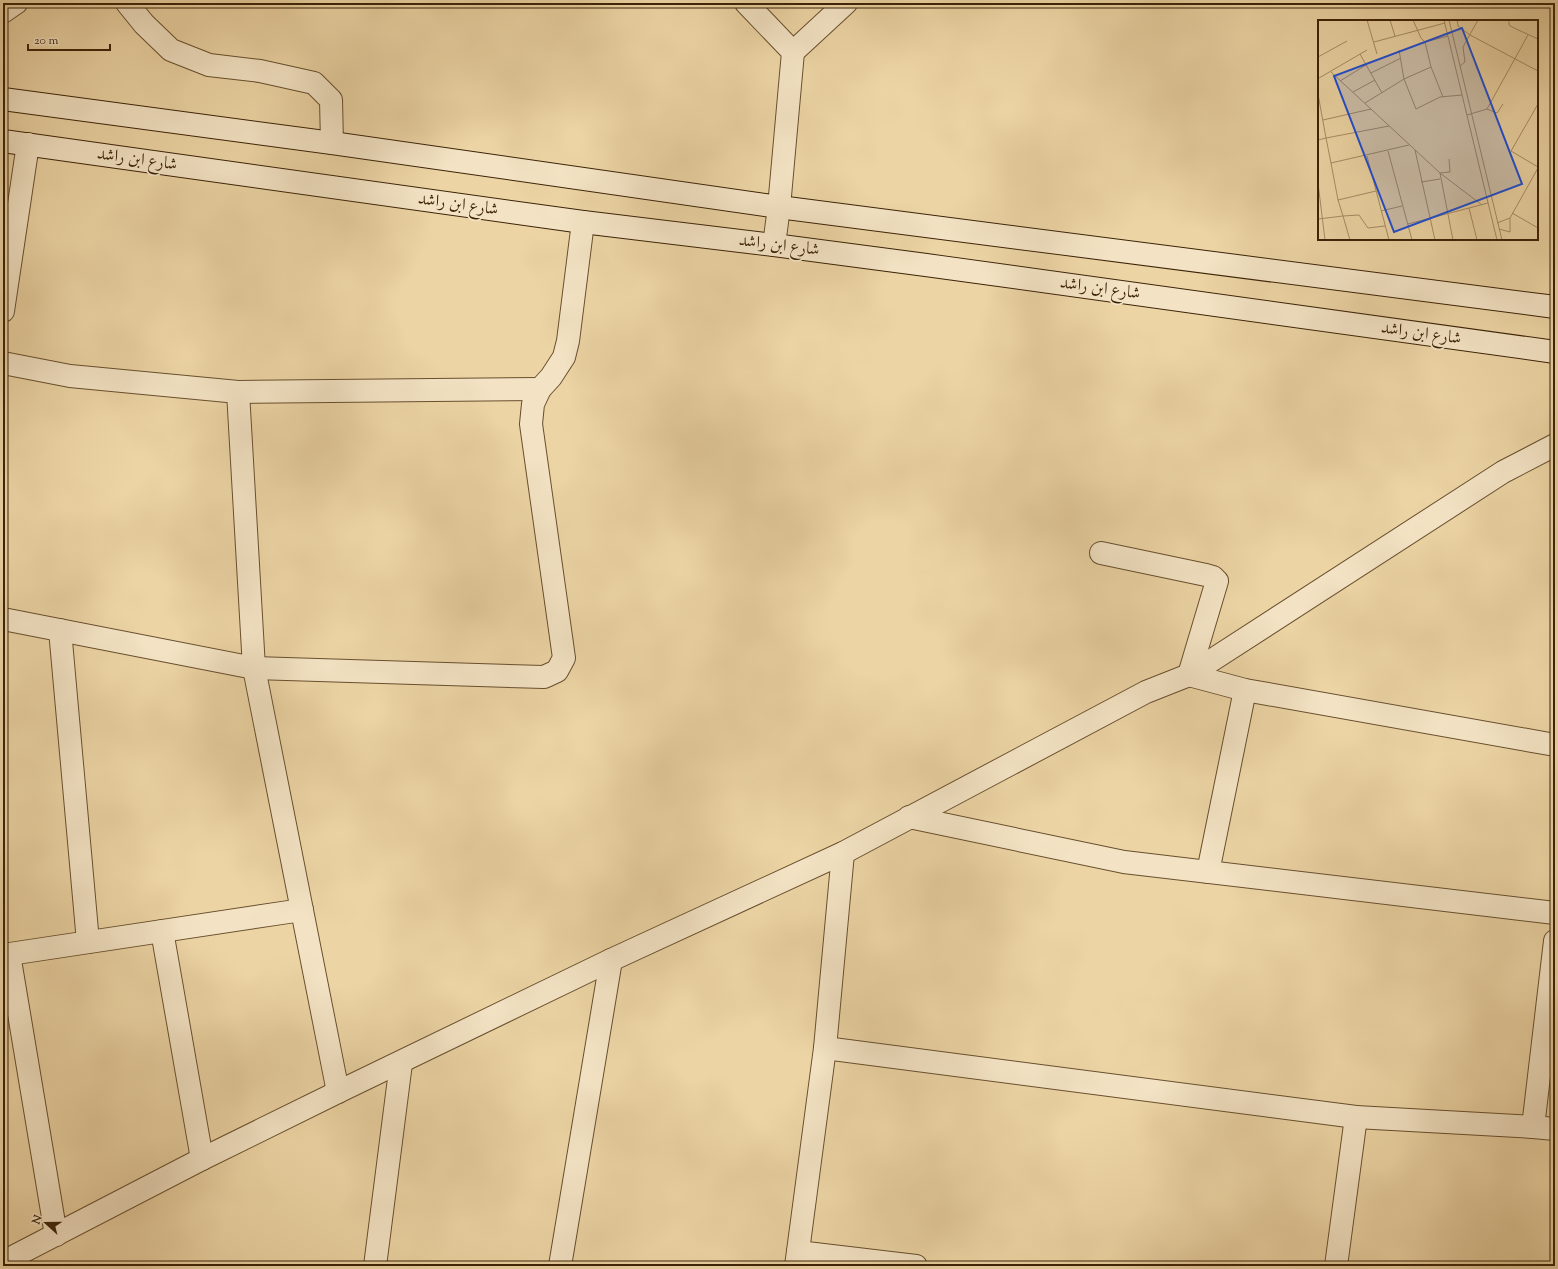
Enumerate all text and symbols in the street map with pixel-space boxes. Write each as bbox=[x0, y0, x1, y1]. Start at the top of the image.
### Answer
inset map bbox=[1318, 20, 1538, 240]
scale bar bbox=[28, 26, 110, 52]
text: 20 m bbox=[34, 32, 59, 50]
street label: شارع ابن راشد bbox=[95, 142, 179, 178]
street label: شارع ابن راشد bbox=[416, 187, 500, 223]
street label: شارع ابن راشد bbox=[737, 229, 821, 263]
street label: شارع ابن راشد bbox=[1058, 271, 1142, 307]
street label: شارع ابن راشد bbox=[1379, 316, 1463, 352]
north arrow bbox=[26, 1203, 66, 1243]
text: N bbox=[28, 1213, 47, 1228]

